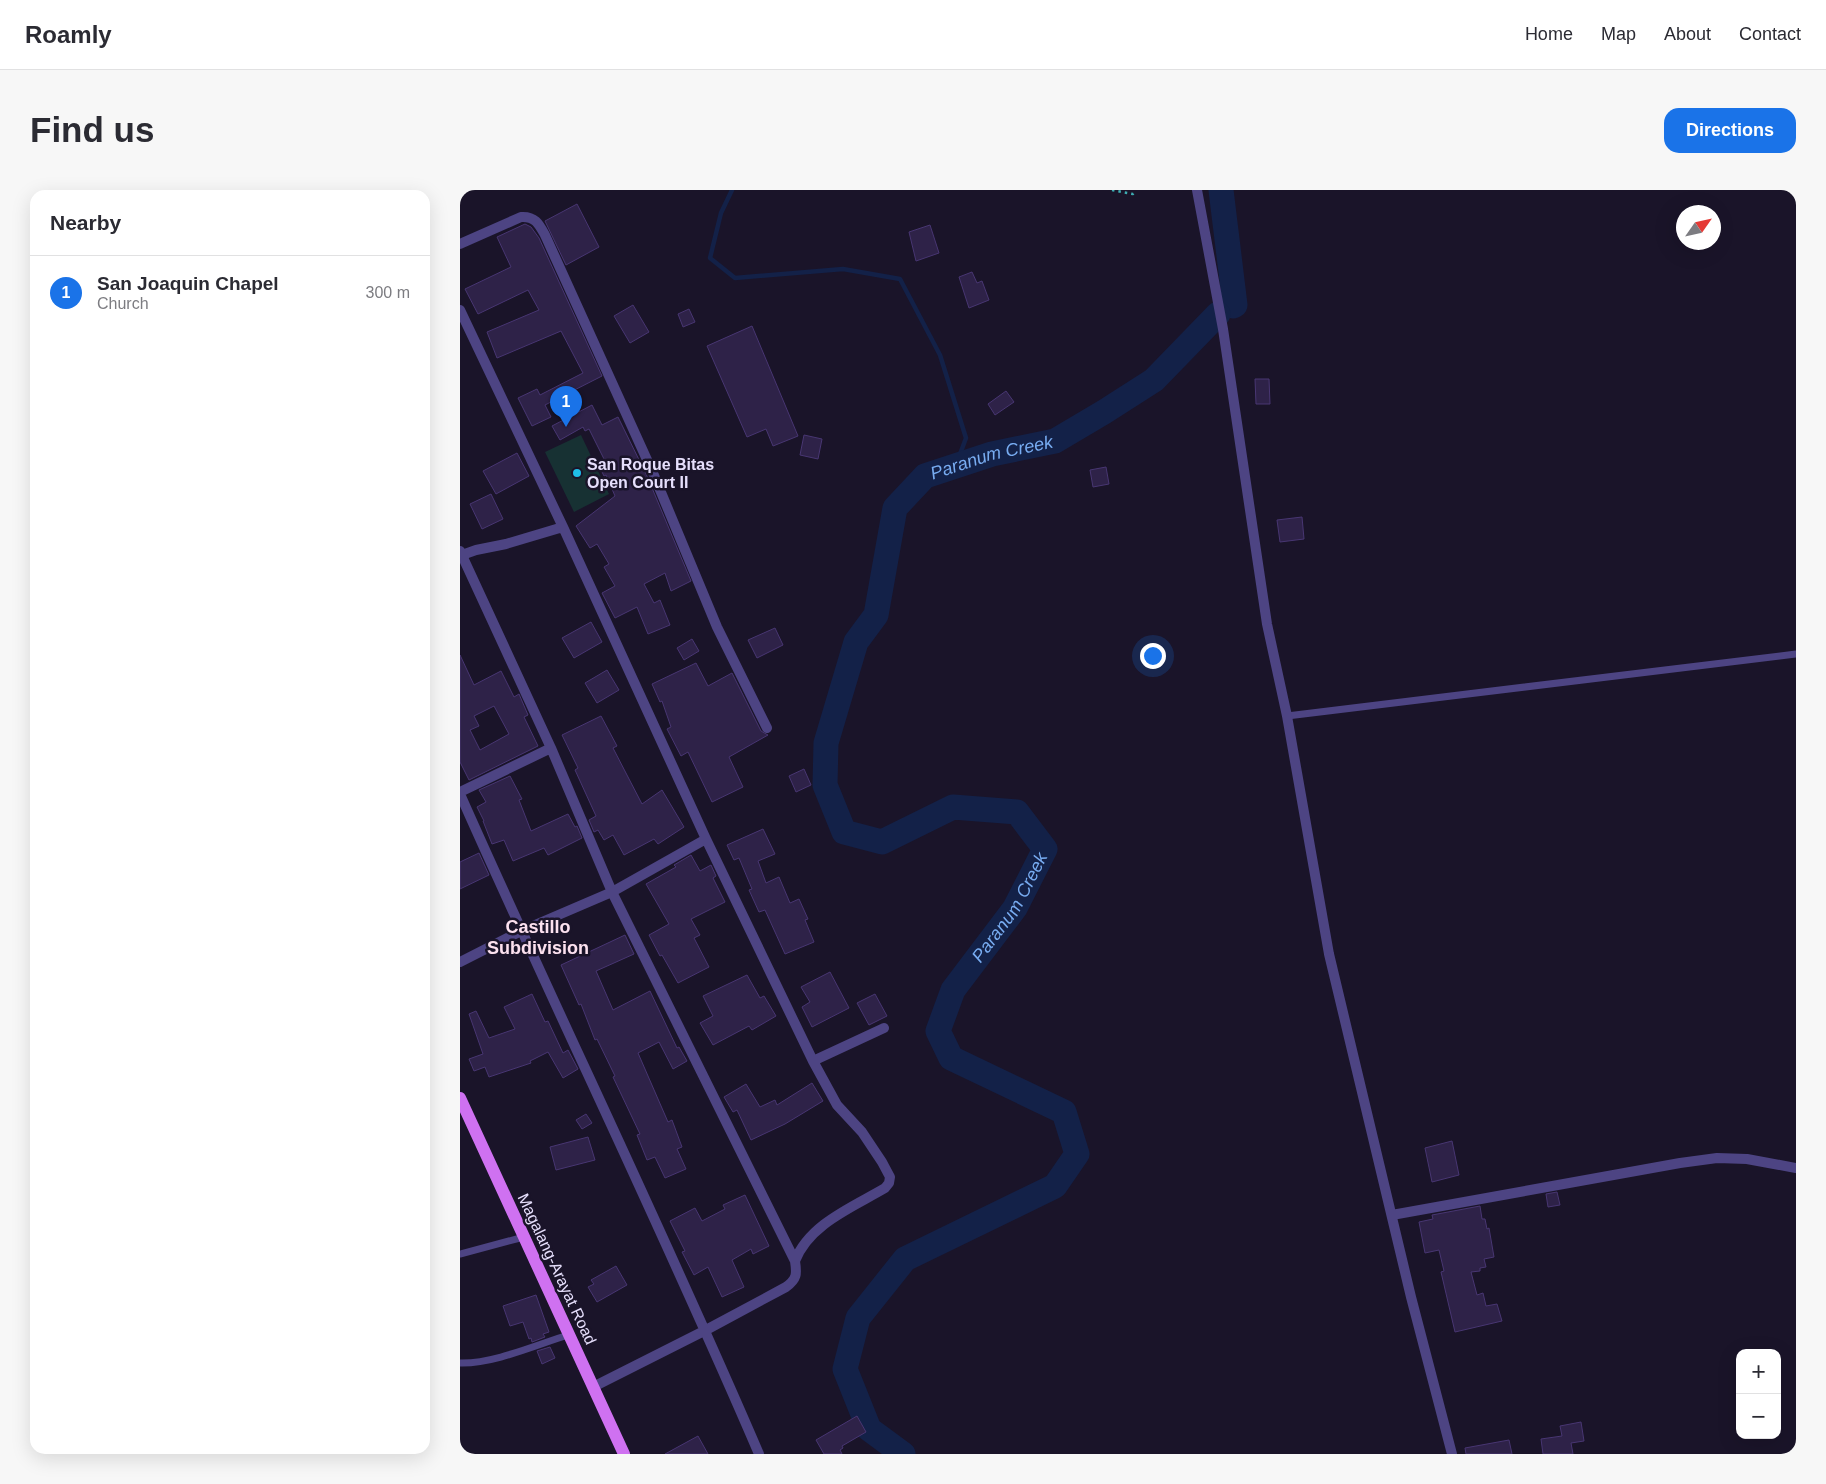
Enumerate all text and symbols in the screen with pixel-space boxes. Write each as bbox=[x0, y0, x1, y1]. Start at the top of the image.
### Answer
text: Roamly bbox=[25, 21, 112, 48]
text: Home bbox=[1525, 24, 1573, 44]
text: Map bbox=[1601, 24, 1636, 44]
text: About bbox=[1664, 24, 1711, 44]
text: Contact bbox=[1739, 24, 1801, 44]
button: Directions bbox=[1664, 108, 1796, 153]
text: Find us bbox=[30, 110, 154, 149]
north arrow bbox=[1676, 205, 1721, 250]
text: Nearby bbox=[50, 211, 121, 234]
text: San Joaquin Chapel bbox=[97, 273, 279, 294]
text: 1 bbox=[62, 284, 70, 301]
text: 300 m bbox=[366, 284, 410, 301]
text: Church bbox=[97, 295, 149, 312]
pin: 1 bbox=[550, 386, 582, 427]
water label: Paranum Creek bbox=[928, 431, 1056, 484]
place label: San Roque Bitas Open Court II bbox=[587, 456, 714, 491]
marker: San Roque Bitas Open Court II bbox=[571, 467, 583, 479]
your location bbox=[1140, 643, 1166, 669]
water label: Paranum Creek bbox=[968, 848, 1052, 966]
district label: Castillo Subdivision bbox=[487, 917, 589, 958]
street label: Magalang-Arayat Road bbox=[515, 1191, 599, 1347]
map controls bbox=[1736, 1349, 1781, 1439]
button: + bbox=[1736, 1349, 1781, 1394]
button: − bbox=[1736, 1394, 1781, 1439]

